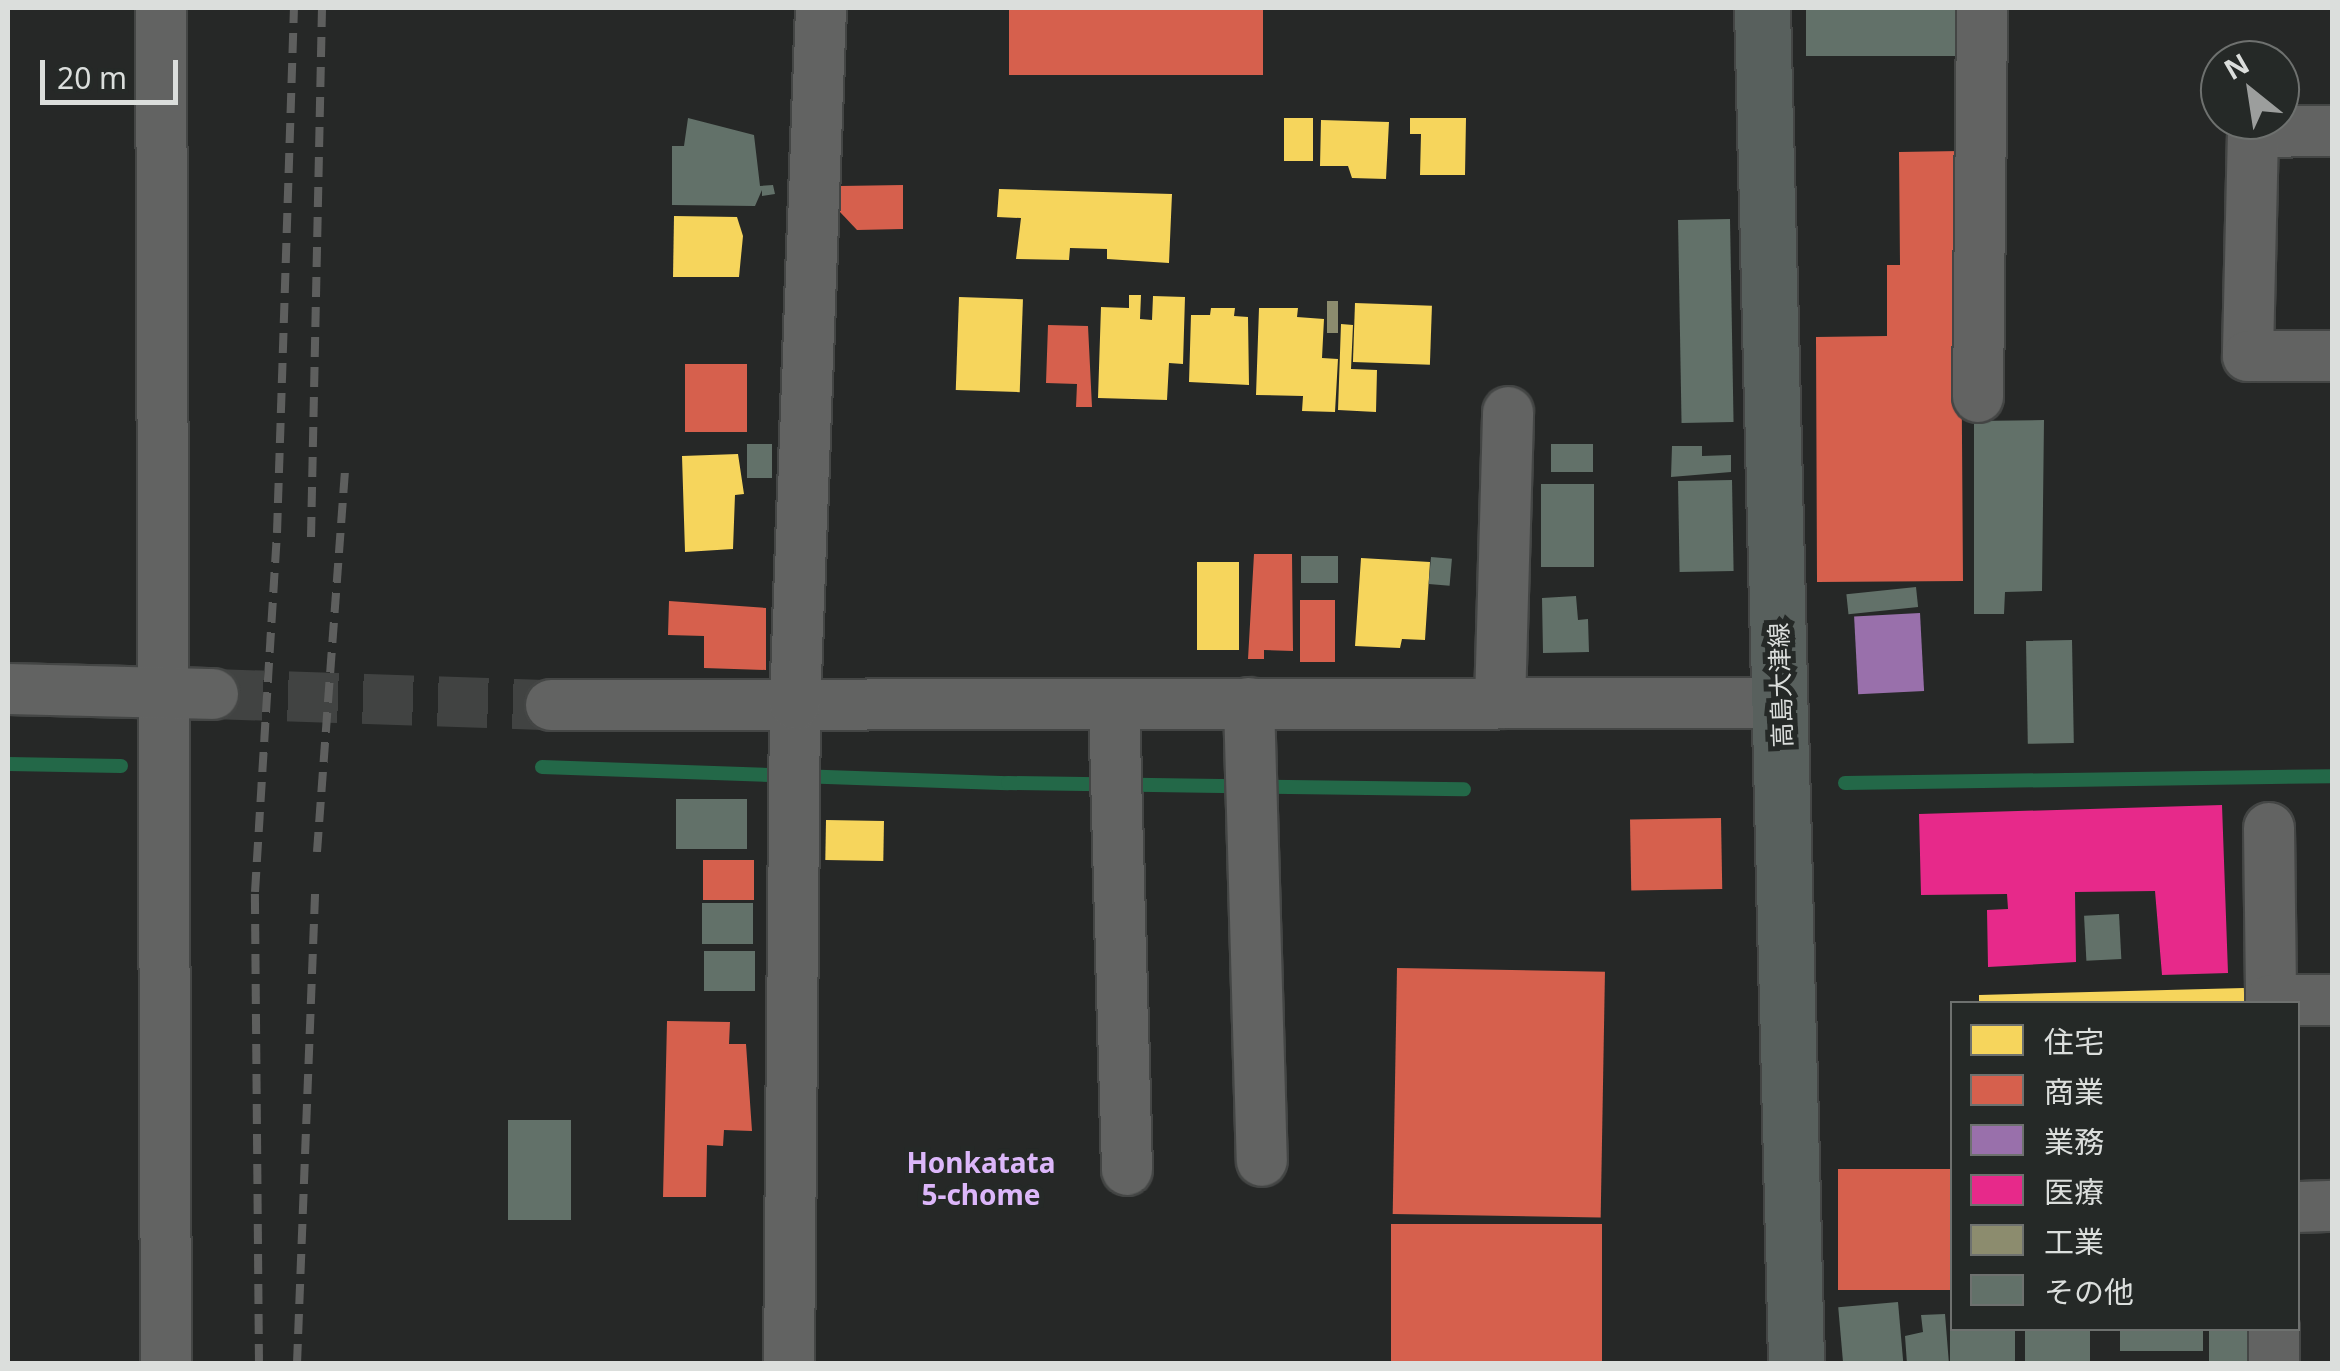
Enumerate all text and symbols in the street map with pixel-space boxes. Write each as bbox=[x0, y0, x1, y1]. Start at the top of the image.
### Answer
scale bar bbox=[45, 40, 182, 102]
north arrow bbox=[2200, 40, 2300, 140]
text: N bbox=[2217, 44, 2255, 88]
text: 20 m bbox=[57, 57, 127, 98]
street label: 高島大津線 bbox=[1763, 622, 1797, 748]
legend bbox=[1950, 1001, 2300, 1331]
text: 住宅 bbox=[2044, 1021, 2104, 1062]
text: 商業 bbox=[2044, 1071, 2104, 1112]
text: 業務 bbox=[2044, 1121, 2104, 1162]
district label: Honkatata 5-chome bbox=[906, 1145, 1056, 1211]
text: 医療 bbox=[2044, 1171, 2104, 1212]
text: 工業 bbox=[2044, 1221, 2104, 1262]
text: その他 bbox=[2044, 1271, 2134, 1312]

